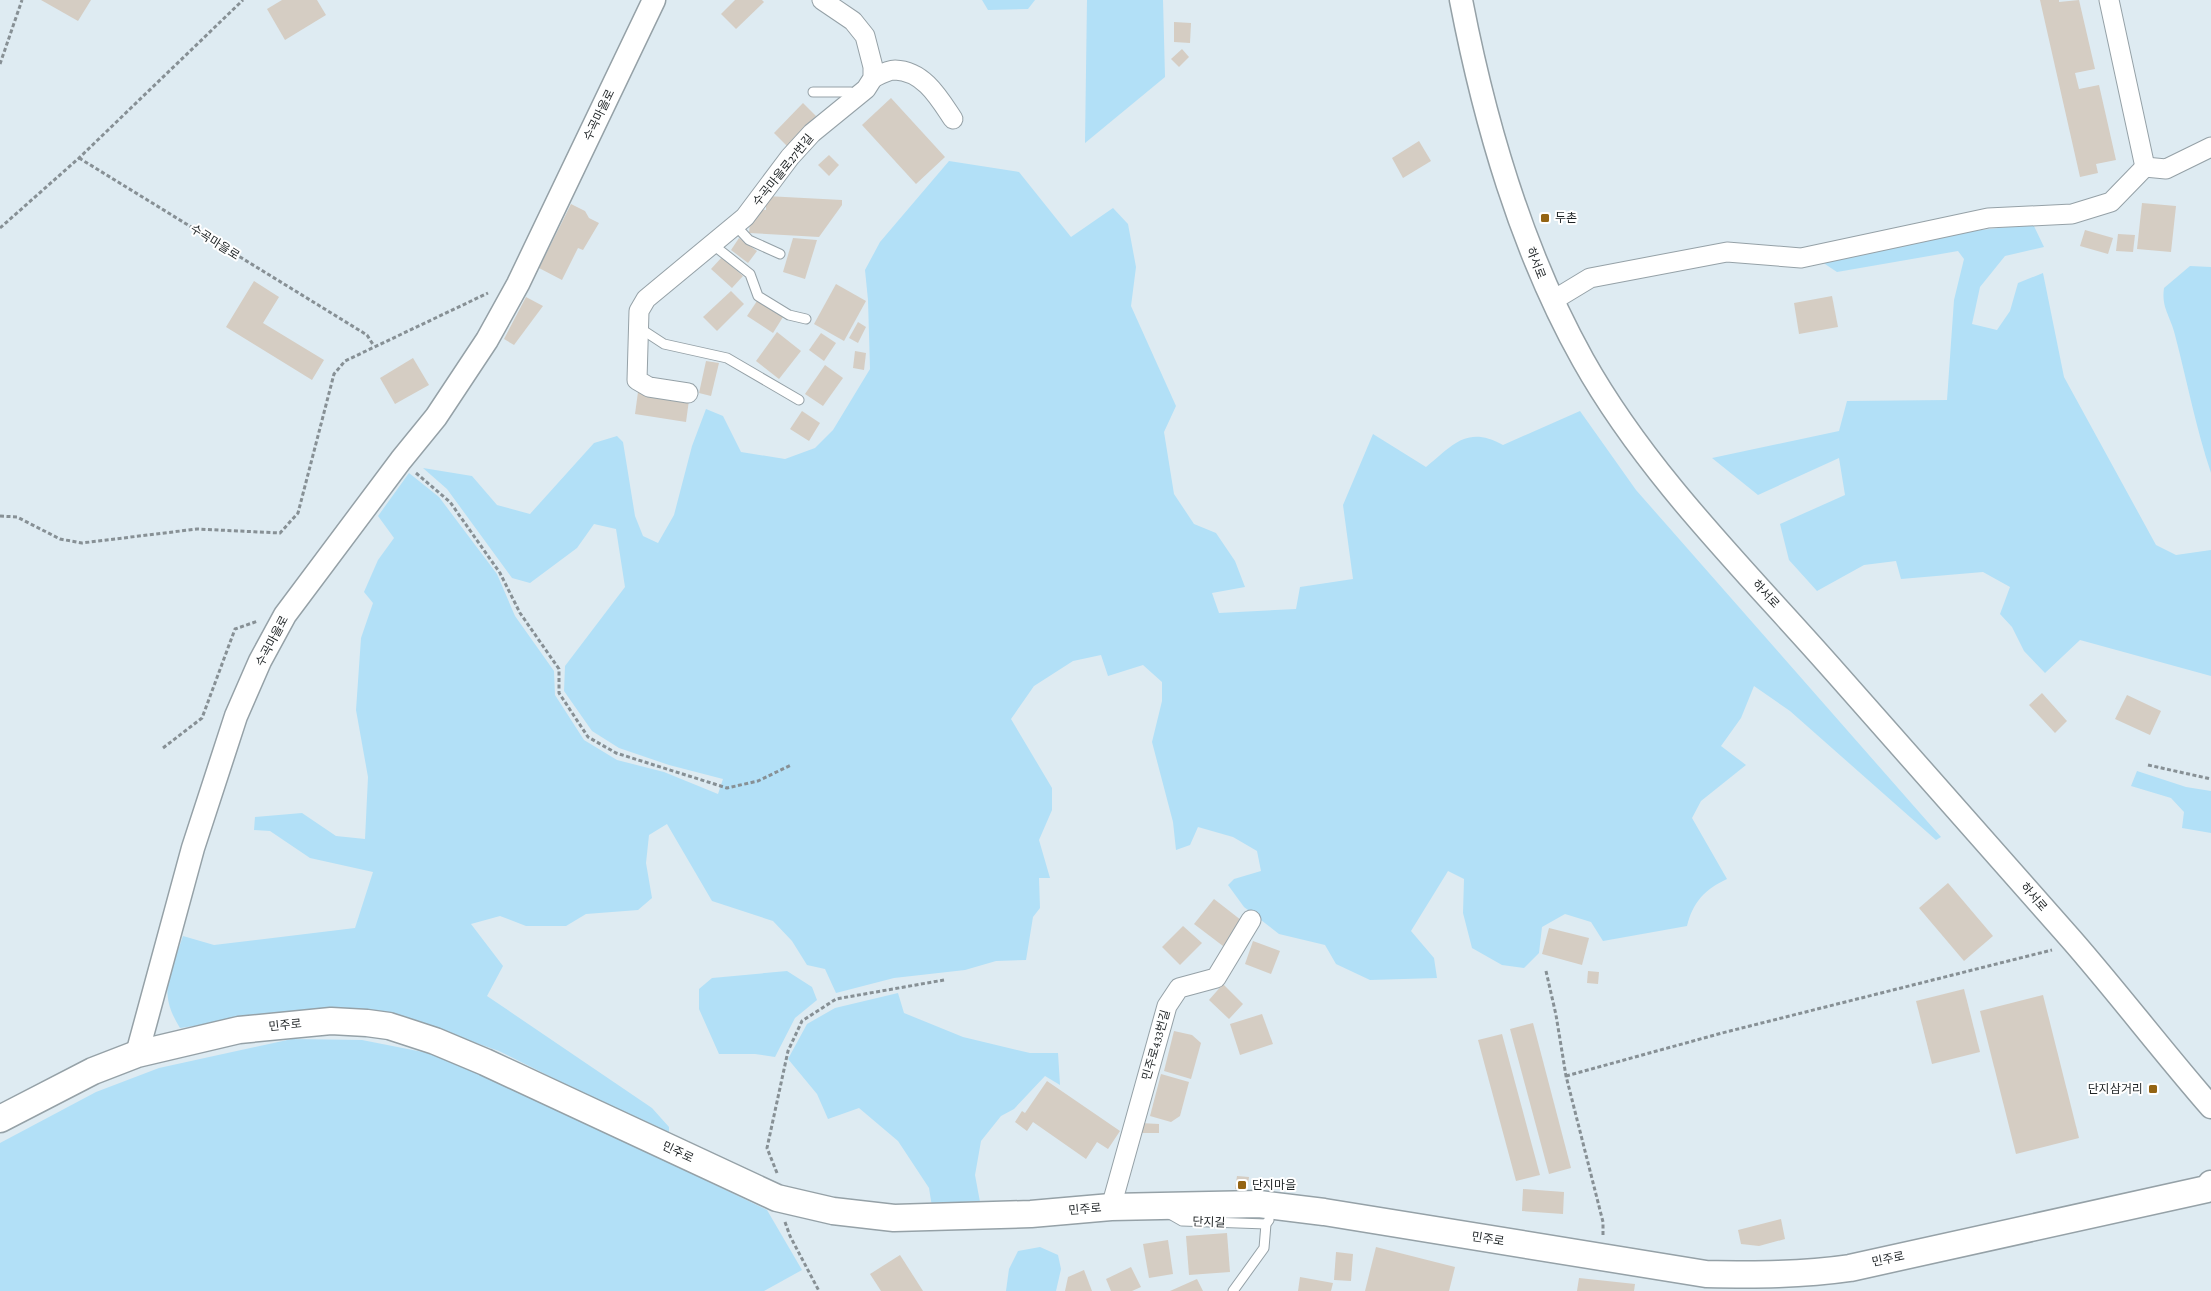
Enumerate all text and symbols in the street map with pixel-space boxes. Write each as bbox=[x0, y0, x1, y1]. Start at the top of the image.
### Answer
street label: 수곡마을로 bbox=[581, 87, 617, 143]
street label: 수곡마을로27번길 bbox=[750, 131, 816, 209]
place label: 두촌 bbox=[1555, 211, 1577, 225]
marker: 두촌 bbox=[1539, 212, 1551, 224]
street label: 수곡마을로 bbox=[188, 221, 242, 263]
street label: 하서로 bbox=[1524, 245, 1548, 281]
street label: 하서로 bbox=[1750, 577, 1782, 611]
street label: 수곡마을로 bbox=[253, 613, 291, 669]
street label: 하서로 bbox=[2018, 880, 2050, 914]
street label: 민주로433번길 bbox=[1139, 1008, 1173, 1082]
street label: 민주로 bbox=[268, 1016, 302, 1034]
place label: 단지삼거리 bbox=[2088, 1082, 2143, 1096]
marker: 단지삼거리 bbox=[2147, 1083, 2159, 1095]
street label: 민주로 bbox=[660, 1139, 696, 1165]
place label: 단지마을 bbox=[1252, 1178, 1296, 1192]
marker: 단지마을 bbox=[1236, 1179, 1248, 1191]
street label: 민주로 bbox=[1068, 1201, 1102, 1217]
street label: 단지길 bbox=[1192, 1214, 1226, 1230]
street label: 민주로 bbox=[1471, 1229, 1505, 1249]
street label: 민주로 bbox=[1870, 1249, 1906, 1269]

